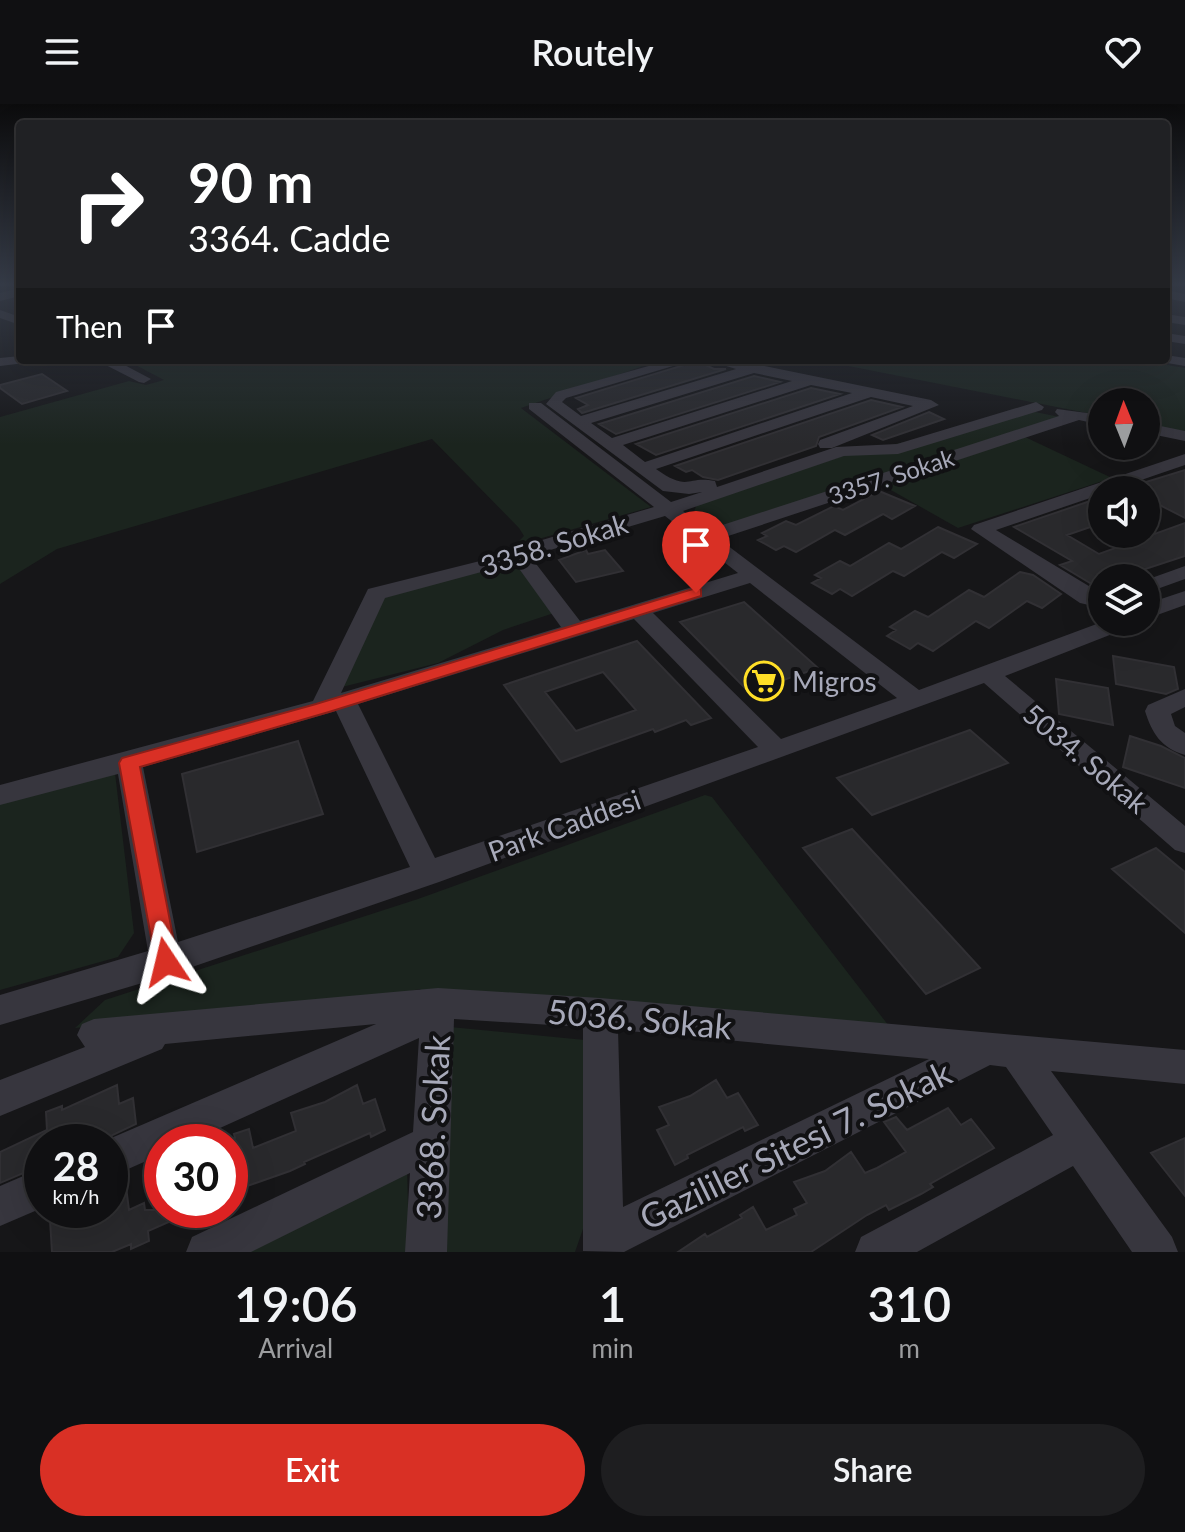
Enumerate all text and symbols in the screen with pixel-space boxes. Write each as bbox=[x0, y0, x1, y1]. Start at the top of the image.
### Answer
icon: menu bbox=[40, 30, 84, 74]
text: Routely bbox=[531, 30, 654, 74]
icon: heart bbox=[1101, 30, 1145, 74]
text: 90 m bbox=[188, 148, 313, 215]
icon: right bbox=[56, 152, 160, 256]
text: 3364. Cadde bbox=[188, 216, 391, 260]
icon: arrive bbox=[139, 304, 183, 348]
text: Then bbox=[56, 308, 123, 344]
north arrow bbox=[1088, 388, 1160, 460]
map controls bbox=[1088, 388, 1160, 636]
street label: 3357. Sokak bbox=[825, 442, 958, 510]
button: sound bbox=[1088, 476, 1160, 548]
street label: 3358. Sokak bbox=[476, 505, 632, 582]
pin bbox=[662, 511, 730, 593]
icon: arrive bbox=[674, 523, 718, 567]
button: layers bbox=[1088, 564, 1160, 636]
supermarket icon: Migros bbox=[743, 660, 785, 702]
place label: Migros bbox=[792, 664, 877, 698]
street label: 5034. Sokak bbox=[1017, 696, 1156, 820]
street label: Park Caddesi bbox=[483, 782, 645, 868]
position arrow bbox=[124, 920, 208, 1004]
street label: 5036. Sokak bbox=[546, 990, 734, 1047]
street label: 3368. Sokak bbox=[407, 1033, 457, 1220]
street label: Gazililer Sitesi 7. Sokak bbox=[633, 1050, 958, 1237]
speed limit sign: 30 bbox=[144, 1124, 248, 1228]
text: 28 bbox=[53, 1142, 99, 1190]
text: km/h bbox=[53, 1184, 99, 1208]
text: 19:06 bbox=[234, 1275, 358, 1332]
text: 1 bbox=[599, 1275, 626, 1332]
text: 310 bbox=[868, 1275, 951, 1332]
text: Arrival bbox=[258, 1332, 333, 1364]
text: min bbox=[591, 1332, 634, 1364]
text: m bbox=[899, 1332, 920, 1364]
button: Exit bbox=[40, 1424, 585, 1516]
button: Share bbox=[601, 1424, 1145, 1516]

